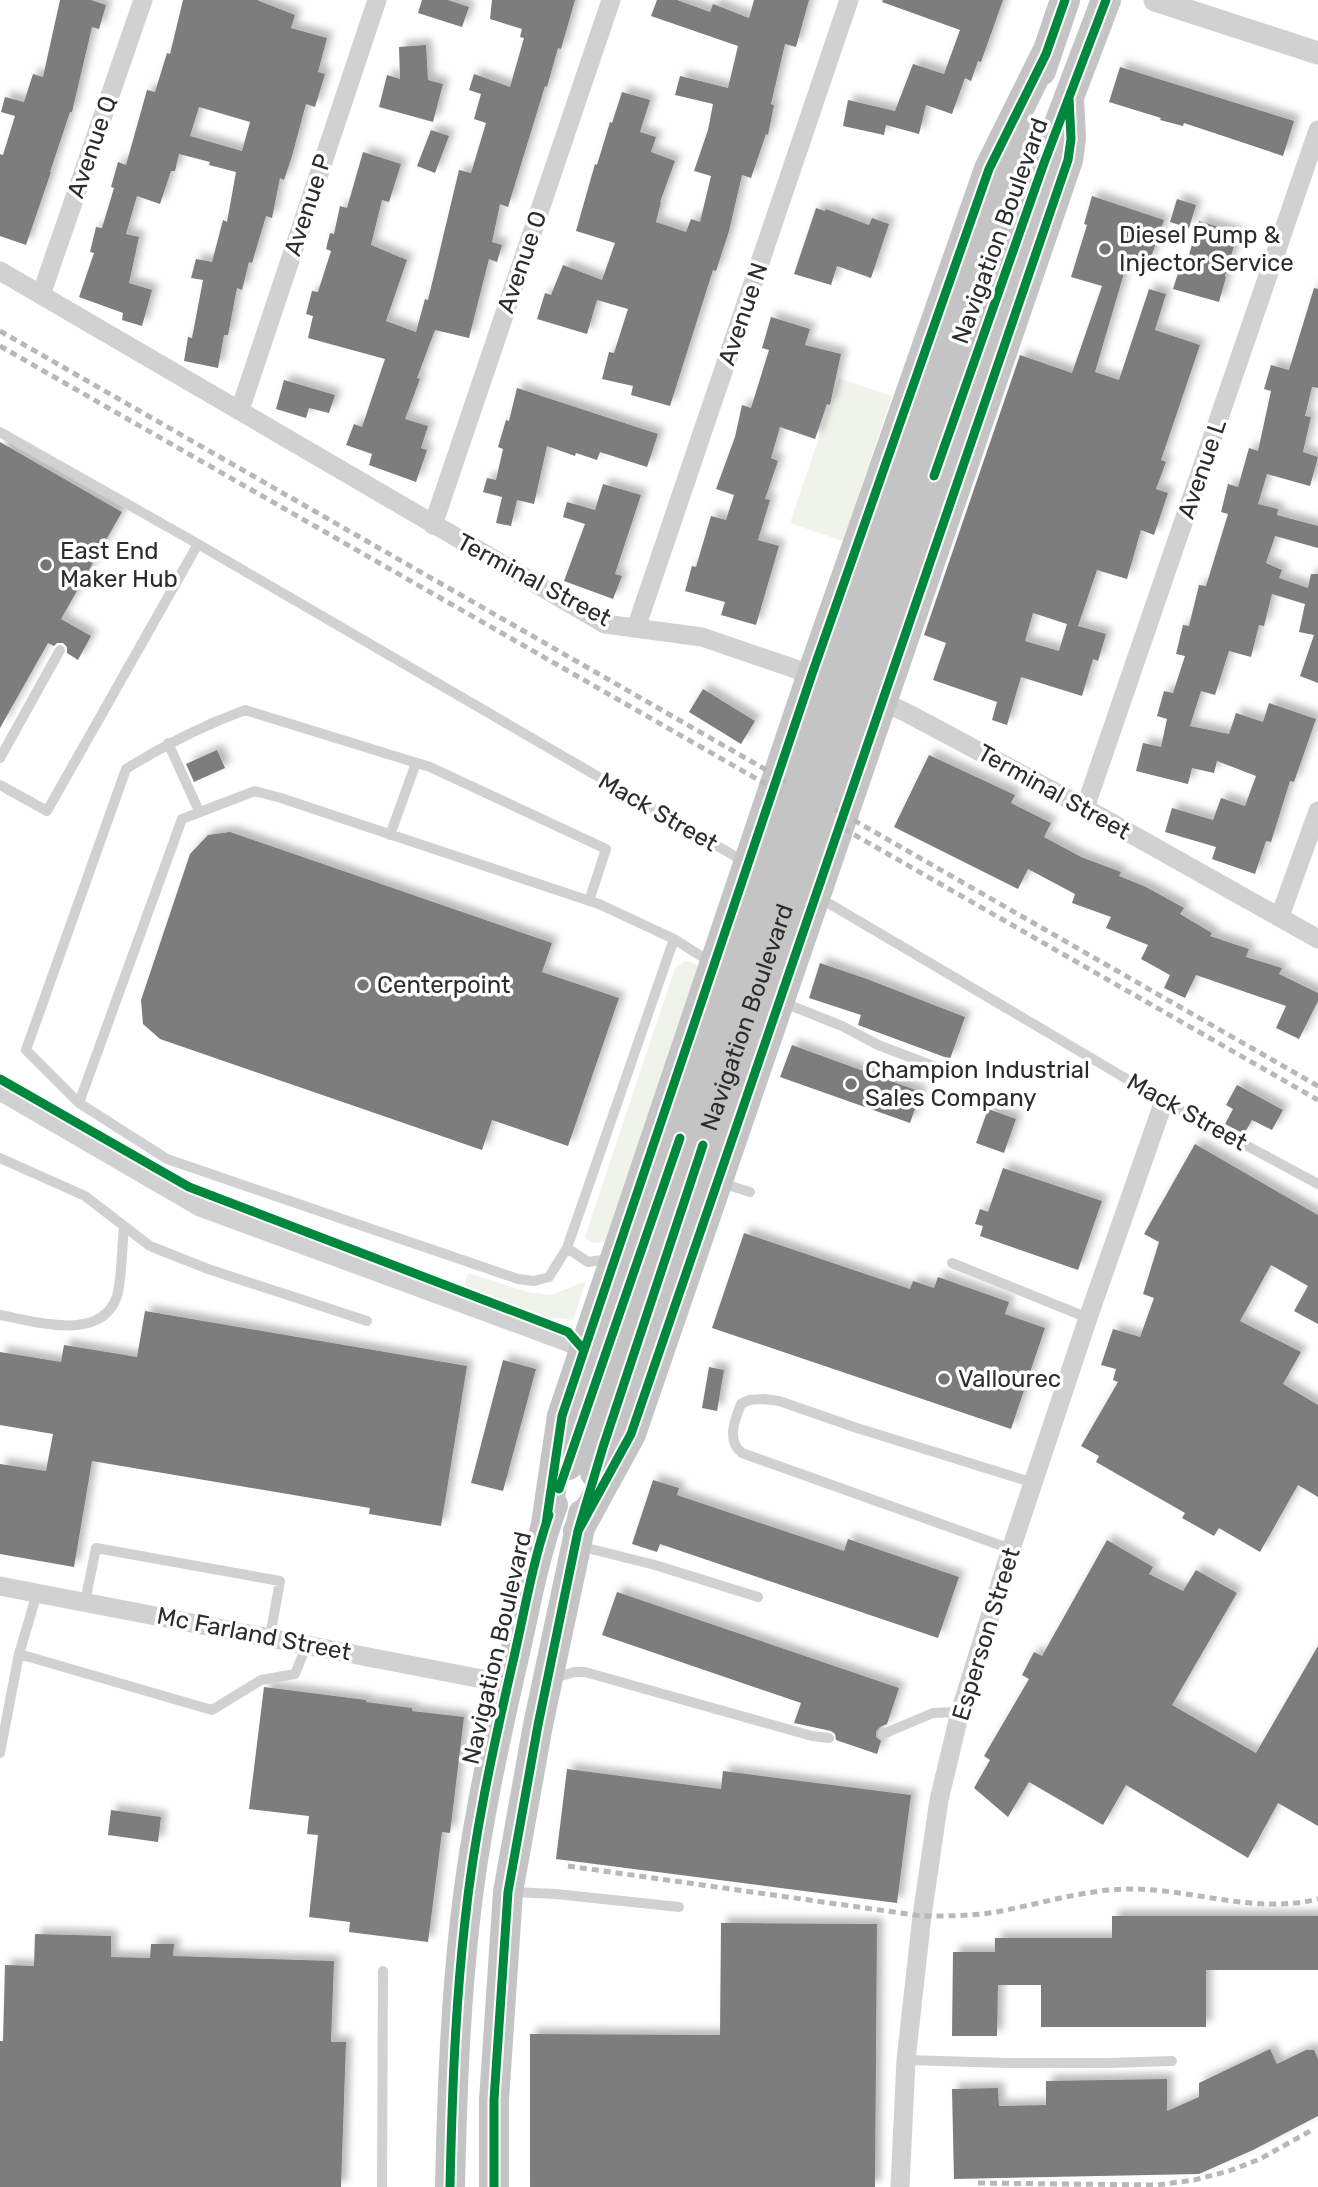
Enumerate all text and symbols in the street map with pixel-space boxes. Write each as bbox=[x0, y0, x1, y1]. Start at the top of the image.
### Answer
street label: Avenue Q bbox=[61, 92, 123, 202]
street label: Navigation Boulevard bbox=[946, 114, 1054, 348]
street label: Avenue P bbox=[278, 151, 338, 259]
street label: Avenue O bbox=[491, 207, 553, 317]
place label: Diesel Pump & Injector Service bbox=[1119, 221, 1294, 277]
marker: Diesel Pump & Injector Service bbox=[1097, 241, 1113, 257]
street label: Avenue N bbox=[712, 259, 774, 369]
street label: Avenue L bbox=[1172, 415, 1232, 522]
street label: Terminal Street bbox=[452, 528, 616, 632]
place label: East End Maker Hub bbox=[60, 537, 178, 593]
marker: East End Maker Hub bbox=[38, 557, 54, 573]
street label: Terminal Street bbox=[973, 738, 1135, 846]
street label: Mack Street bbox=[593, 767, 723, 857]
street label: Navigation Boulevard bbox=[695, 900, 799, 1134]
place label: Centerpoint bbox=[377, 971, 510, 999]
marker: Centerpoint bbox=[355, 977, 371, 993]
place label: Champion Industrial Sales Company bbox=[865, 1056, 1090, 1112]
street label: Mack Street bbox=[1122, 1068, 1252, 1156]
marker: Champion Industrial Sales Company bbox=[843, 1076, 859, 1092]
place label: Vallourec bbox=[958, 1365, 1061, 1393]
marker: Vallourec bbox=[936, 1371, 952, 1387]
street label: Navigation Boulevard bbox=[457, 1529, 537, 1767]
street label: Esperson Street bbox=[946, 1544, 1026, 1724]
street label: Mc Farland Street bbox=[155, 1601, 353, 1667]

